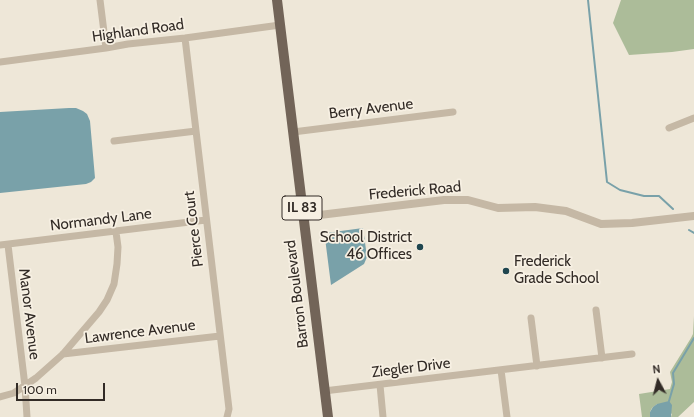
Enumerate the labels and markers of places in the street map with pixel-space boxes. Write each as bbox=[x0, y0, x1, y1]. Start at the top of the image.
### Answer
place label: School District 46 Offices bbox=[320, 229, 412, 264]
marker: School District 46 Offices bbox=[415, 242, 425, 252]
place label: Frederick Grade School bbox=[514, 253, 599, 288]
marker: Frederick Grade School bbox=[501, 266, 511, 276]

